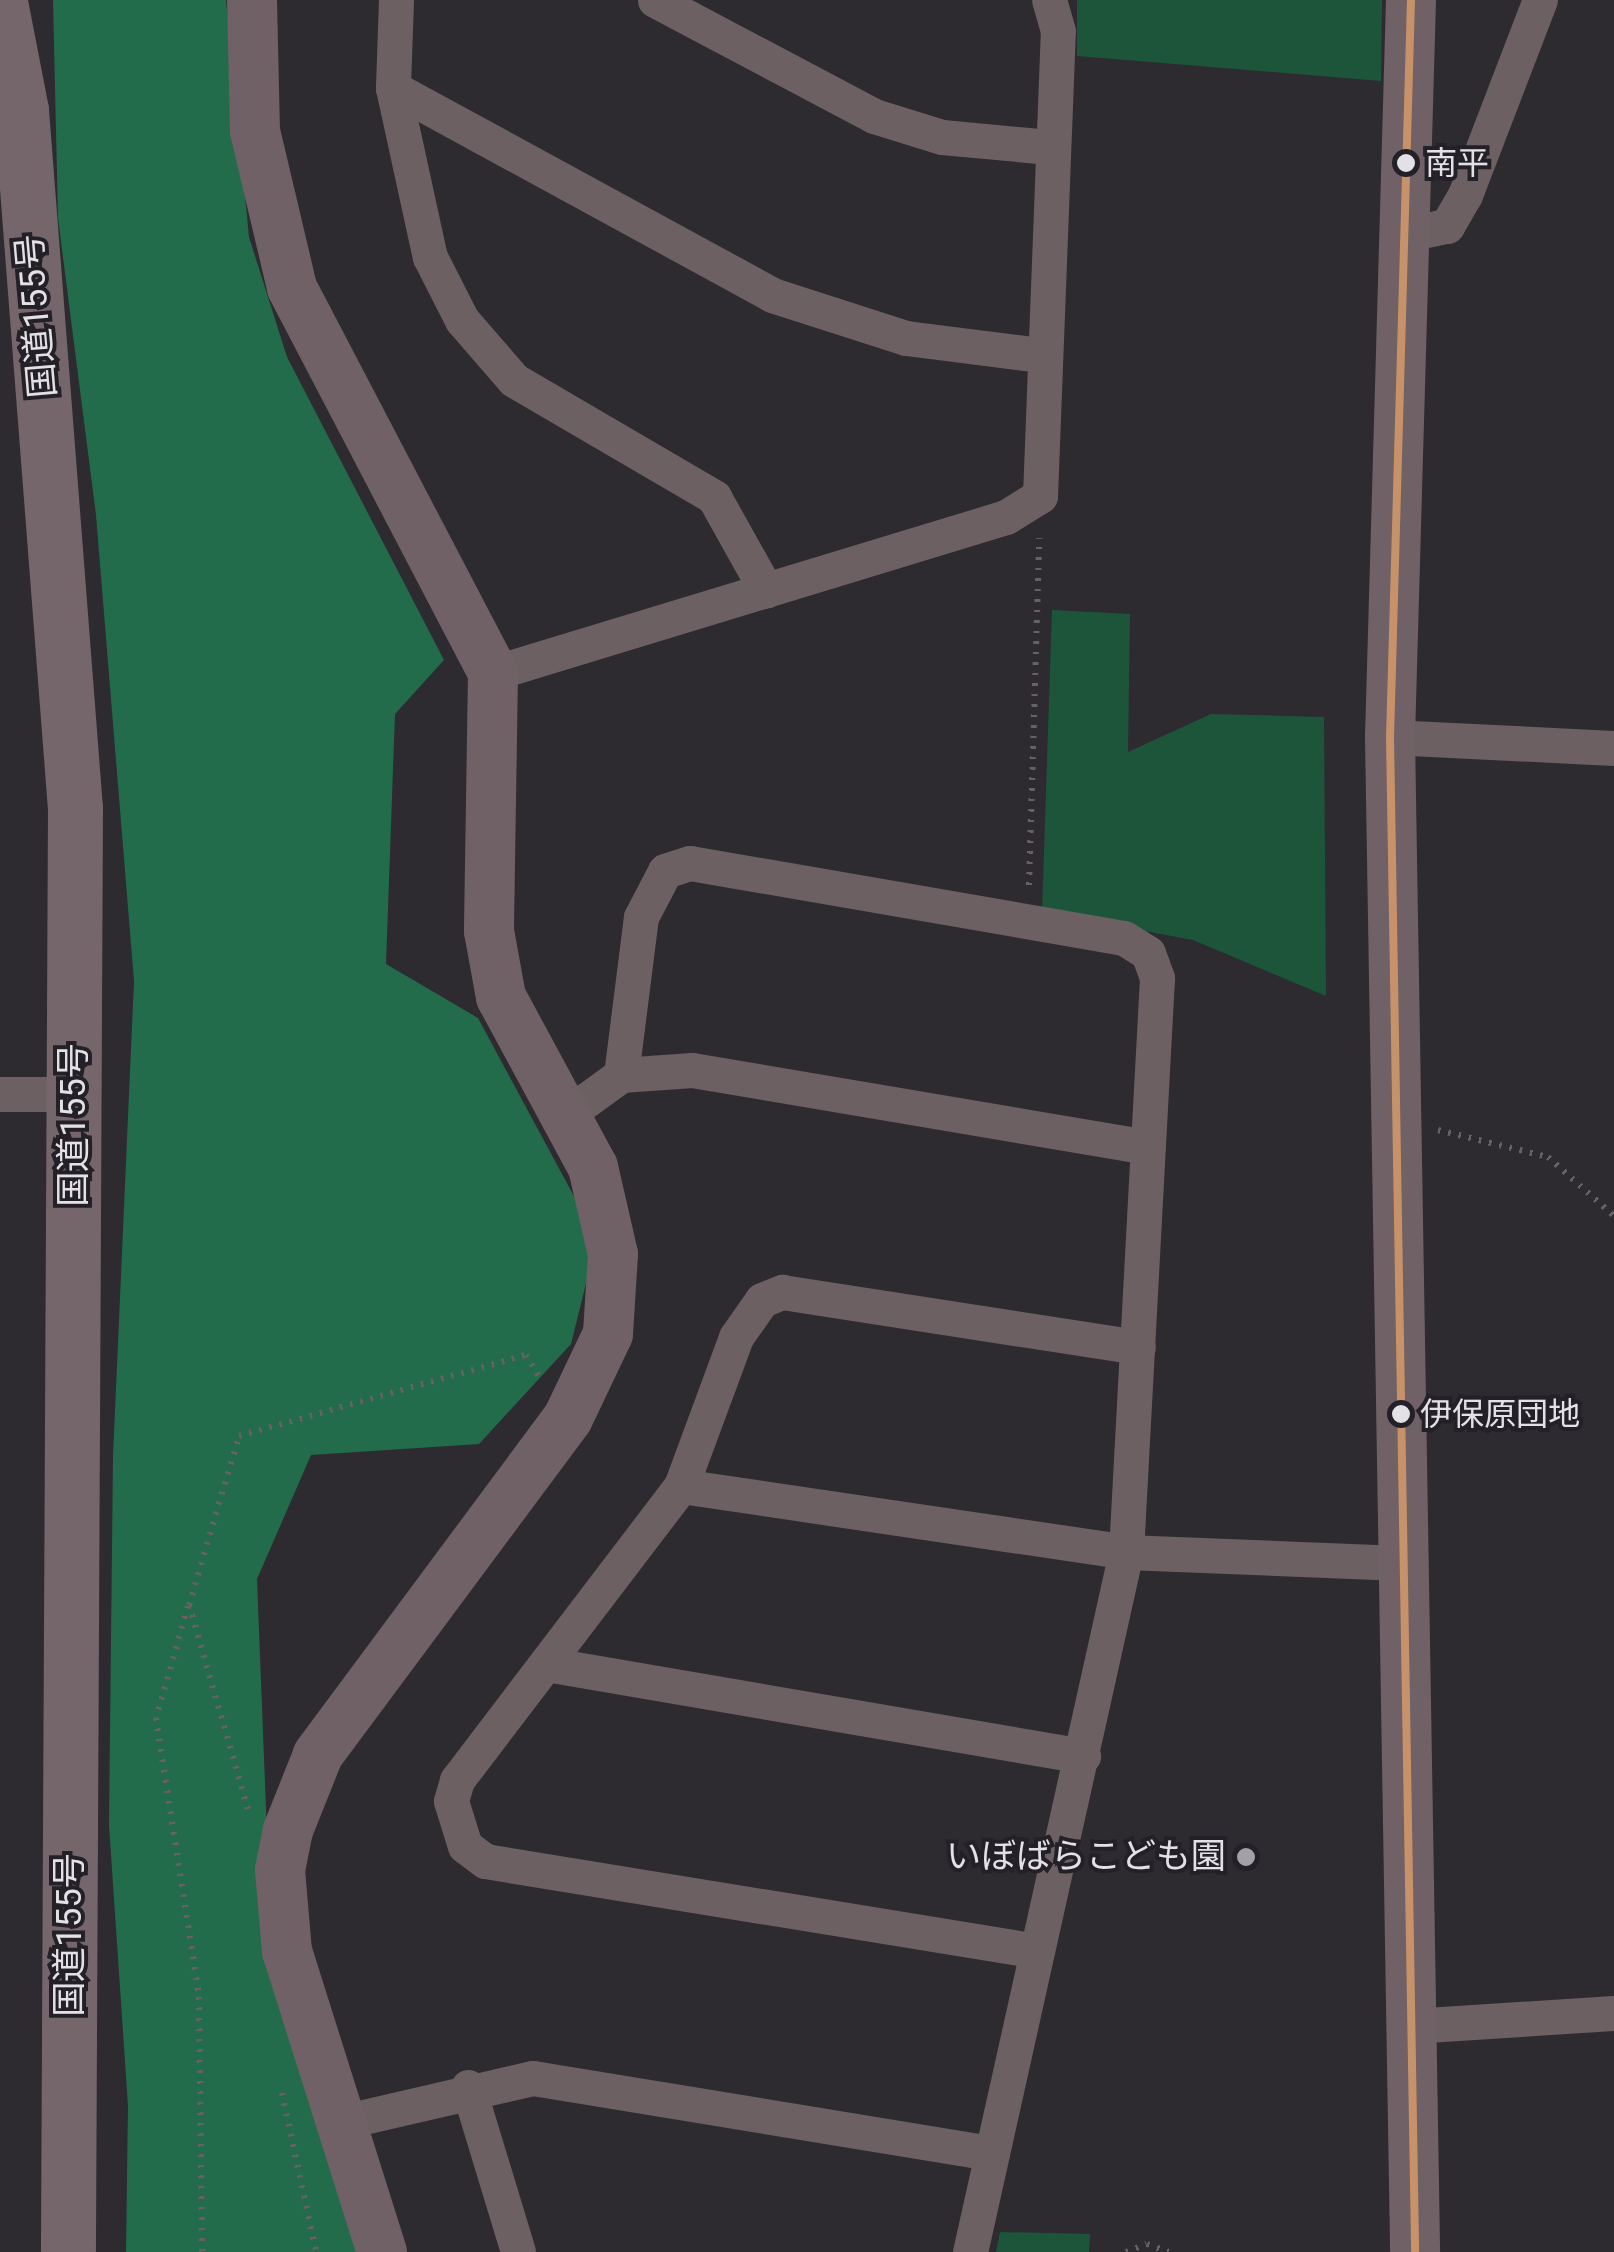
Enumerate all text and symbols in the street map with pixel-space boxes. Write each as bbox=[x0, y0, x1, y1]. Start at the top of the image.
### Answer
place label: 南平 bbox=[1425, 144, 1489, 182]
marker: 南平 bbox=[1396, 153, 1416, 173]
street label: 国道155号 bbox=[9, 232, 65, 400]
street label: 国道155号 bbox=[53, 1043, 95, 1207]
place label: 伊保原団地 bbox=[1420, 1395, 1580, 1433]
marker: 伊保原団地 bbox=[1391, 1404, 1411, 1424]
place label: いぼばらこども園 bbox=[946, 1836, 1226, 1878]
marker: いぼばらこども園 bbox=[1235, 1846, 1257, 1868]
street label: 国道155号 bbox=[49, 1853, 91, 2017]

